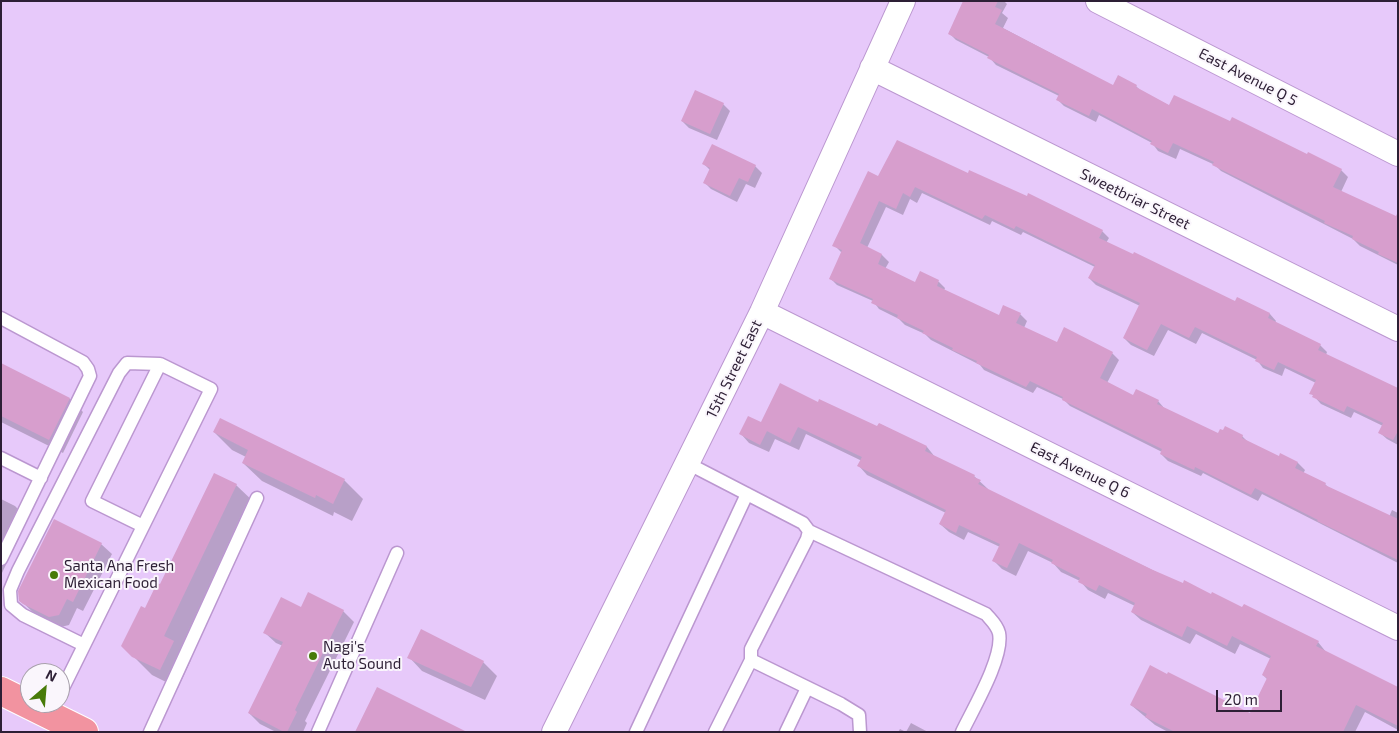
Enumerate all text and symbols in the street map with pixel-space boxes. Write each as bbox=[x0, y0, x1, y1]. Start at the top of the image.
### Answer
street label: East Avenue Q 5 bbox=[1196, 44, 1300, 110]
street label: Sweetbriar Street bbox=[1077, 165, 1193, 233]
street label: 15th Street East bbox=[703, 317, 765, 421]
street label: East Avenue Q 6 bbox=[1027, 438, 1133, 502]
place label: Santa Ana Fresh Mexican Food bbox=[64, 557, 174, 592]
marker: Santa Ana Fresh Mexican Food bbox=[48, 569, 60, 581]
place label: Nagi's Auto Sound bbox=[323, 638, 401, 673]
marker: Nagi's Auto Sound bbox=[307, 650, 319, 662]
north arrow bbox=[20, 663, 70, 713]
text: N bbox=[43, 665, 60, 685]
scale bar bbox=[1219, 680, 1285, 712]
text: 20 m bbox=[1224, 690, 1258, 708]

